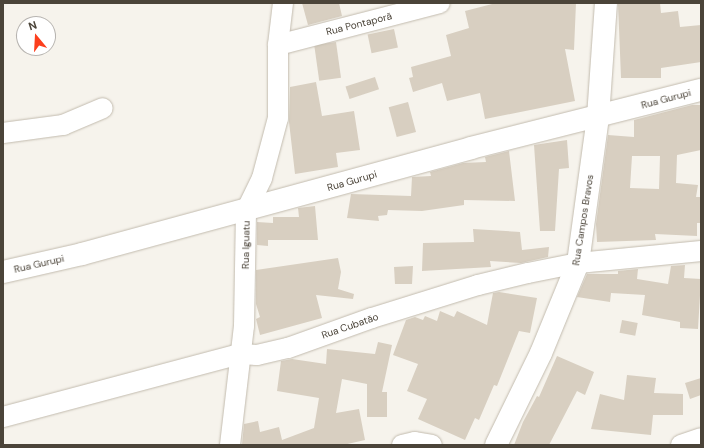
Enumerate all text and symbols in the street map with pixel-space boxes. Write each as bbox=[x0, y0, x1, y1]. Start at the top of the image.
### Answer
street label: Rua Pontaporã bbox=[325, 10, 393, 38]
north arrow bbox=[16, 16, 56, 56]
text: N bbox=[27, 18, 39, 33]
street label: Rua Gurupi bbox=[640, 87, 692, 111]
street label: Rua Gurupi bbox=[326, 168, 378, 194]
street label: Rua Campos Bravos bbox=[570, 174, 596, 266]
street label: Rua Iguatu bbox=[240, 221, 252, 269]
street label: Rua Gurupi bbox=[13, 252, 65, 276]
street label: Rua Cubatão bbox=[320, 311, 380, 341]

